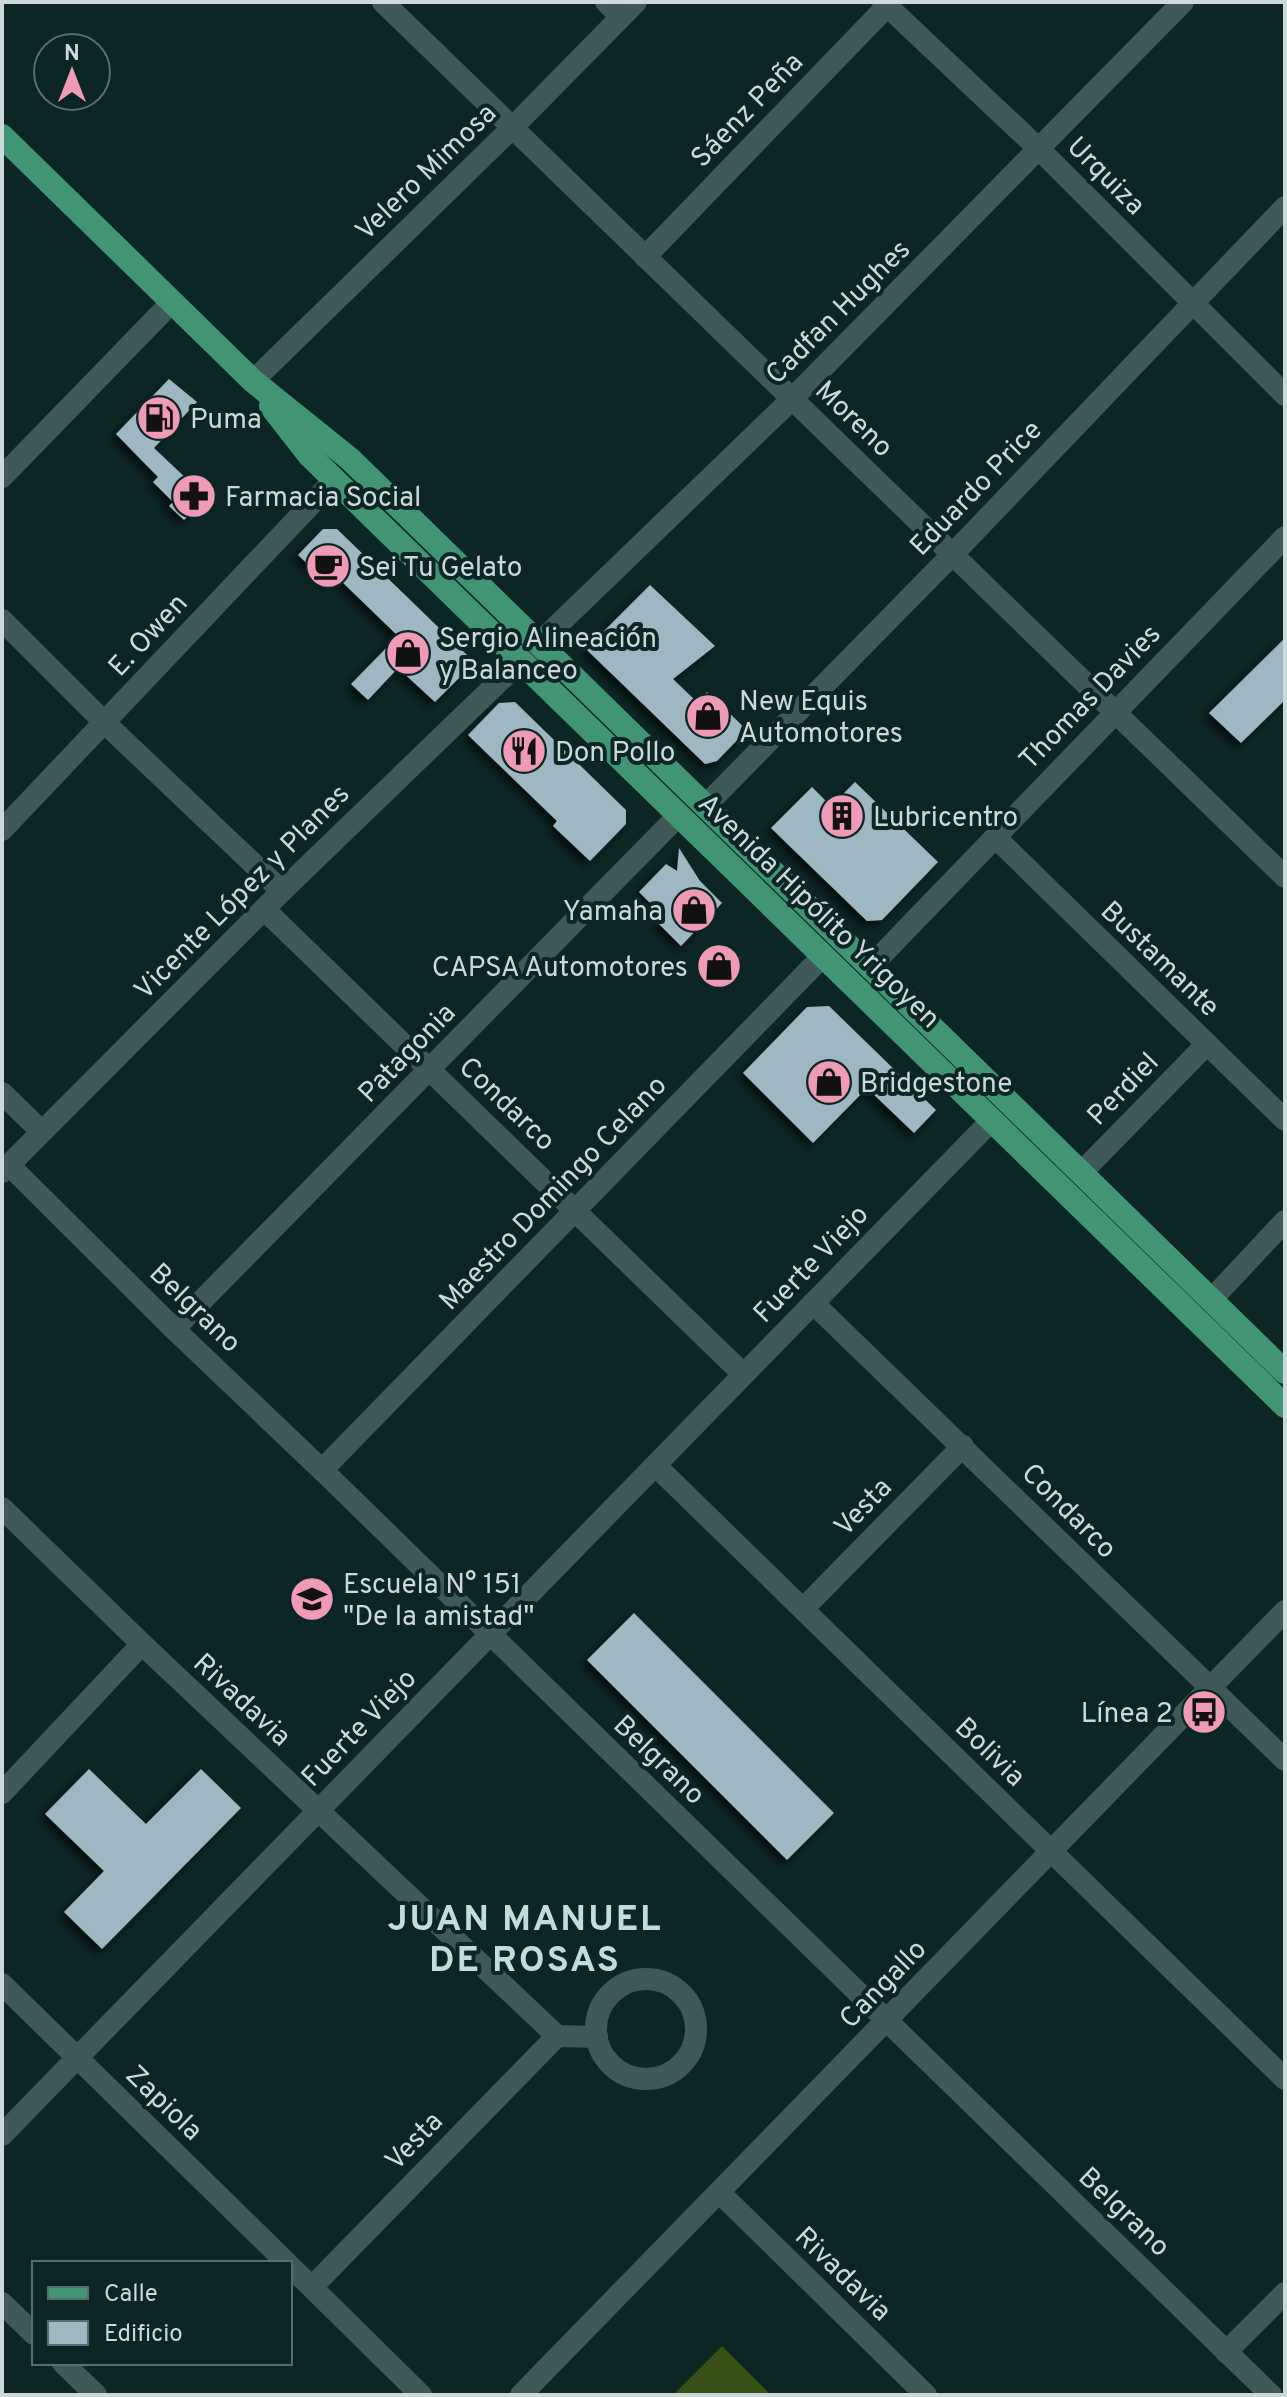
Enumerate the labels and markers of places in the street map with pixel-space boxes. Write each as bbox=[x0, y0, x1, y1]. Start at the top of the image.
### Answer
fuel station icon: Puma bbox=[135, 394, 183, 442]
place label: Puma bbox=[190, 403, 262, 439]
pharmacy icon: Farmacia Social bbox=[170, 472, 218, 520]
place label: Farmacia Social bbox=[225, 481, 421, 517]
cafe icon: Sei Tu Gelato bbox=[304, 542, 352, 590]
place label: Sei Tu Gelato bbox=[359, 551, 522, 587]
place label: Sergio Alineación y Balanceo bbox=[439, 622, 657, 690]
shop icon: Sergio Alineación y Balanceo bbox=[384, 629, 432, 677]
place label: New Equis Automotores bbox=[739, 685, 903, 753]
shop icon: New Equis Automotores bbox=[684, 692, 732, 740]
restaurant icon: Don Pollo bbox=[500, 727, 548, 775]
place label: Don Pollo bbox=[555, 736, 675, 772]
building icon: Lubricentro bbox=[818, 792, 866, 840]
place label: Lubricentro bbox=[873, 801, 1018, 837]
shop icon: Yamaha bbox=[670, 886, 718, 934]
place label: Yamaha bbox=[563, 895, 663, 931]
shop icon: CAPSA Automotores bbox=[695, 942, 743, 990]
place label: CAPSA Automotores bbox=[432, 951, 688, 987]
shop icon: Bridgestone bbox=[805, 1058, 853, 1106]
place label: Bridgestone bbox=[860, 1067, 1012, 1103]
place label: Escuela N° 151 "De la amistad" bbox=[343, 1568, 535, 1636]
school or university icon: Escuela N° 151 "De la amistad" bbox=[288, 1575, 336, 1623]
bus stop icon: Línea 2 bbox=[1180, 1688, 1228, 1736]
place label: Línea 2 bbox=[1081, 1697, 1173, 1733]

